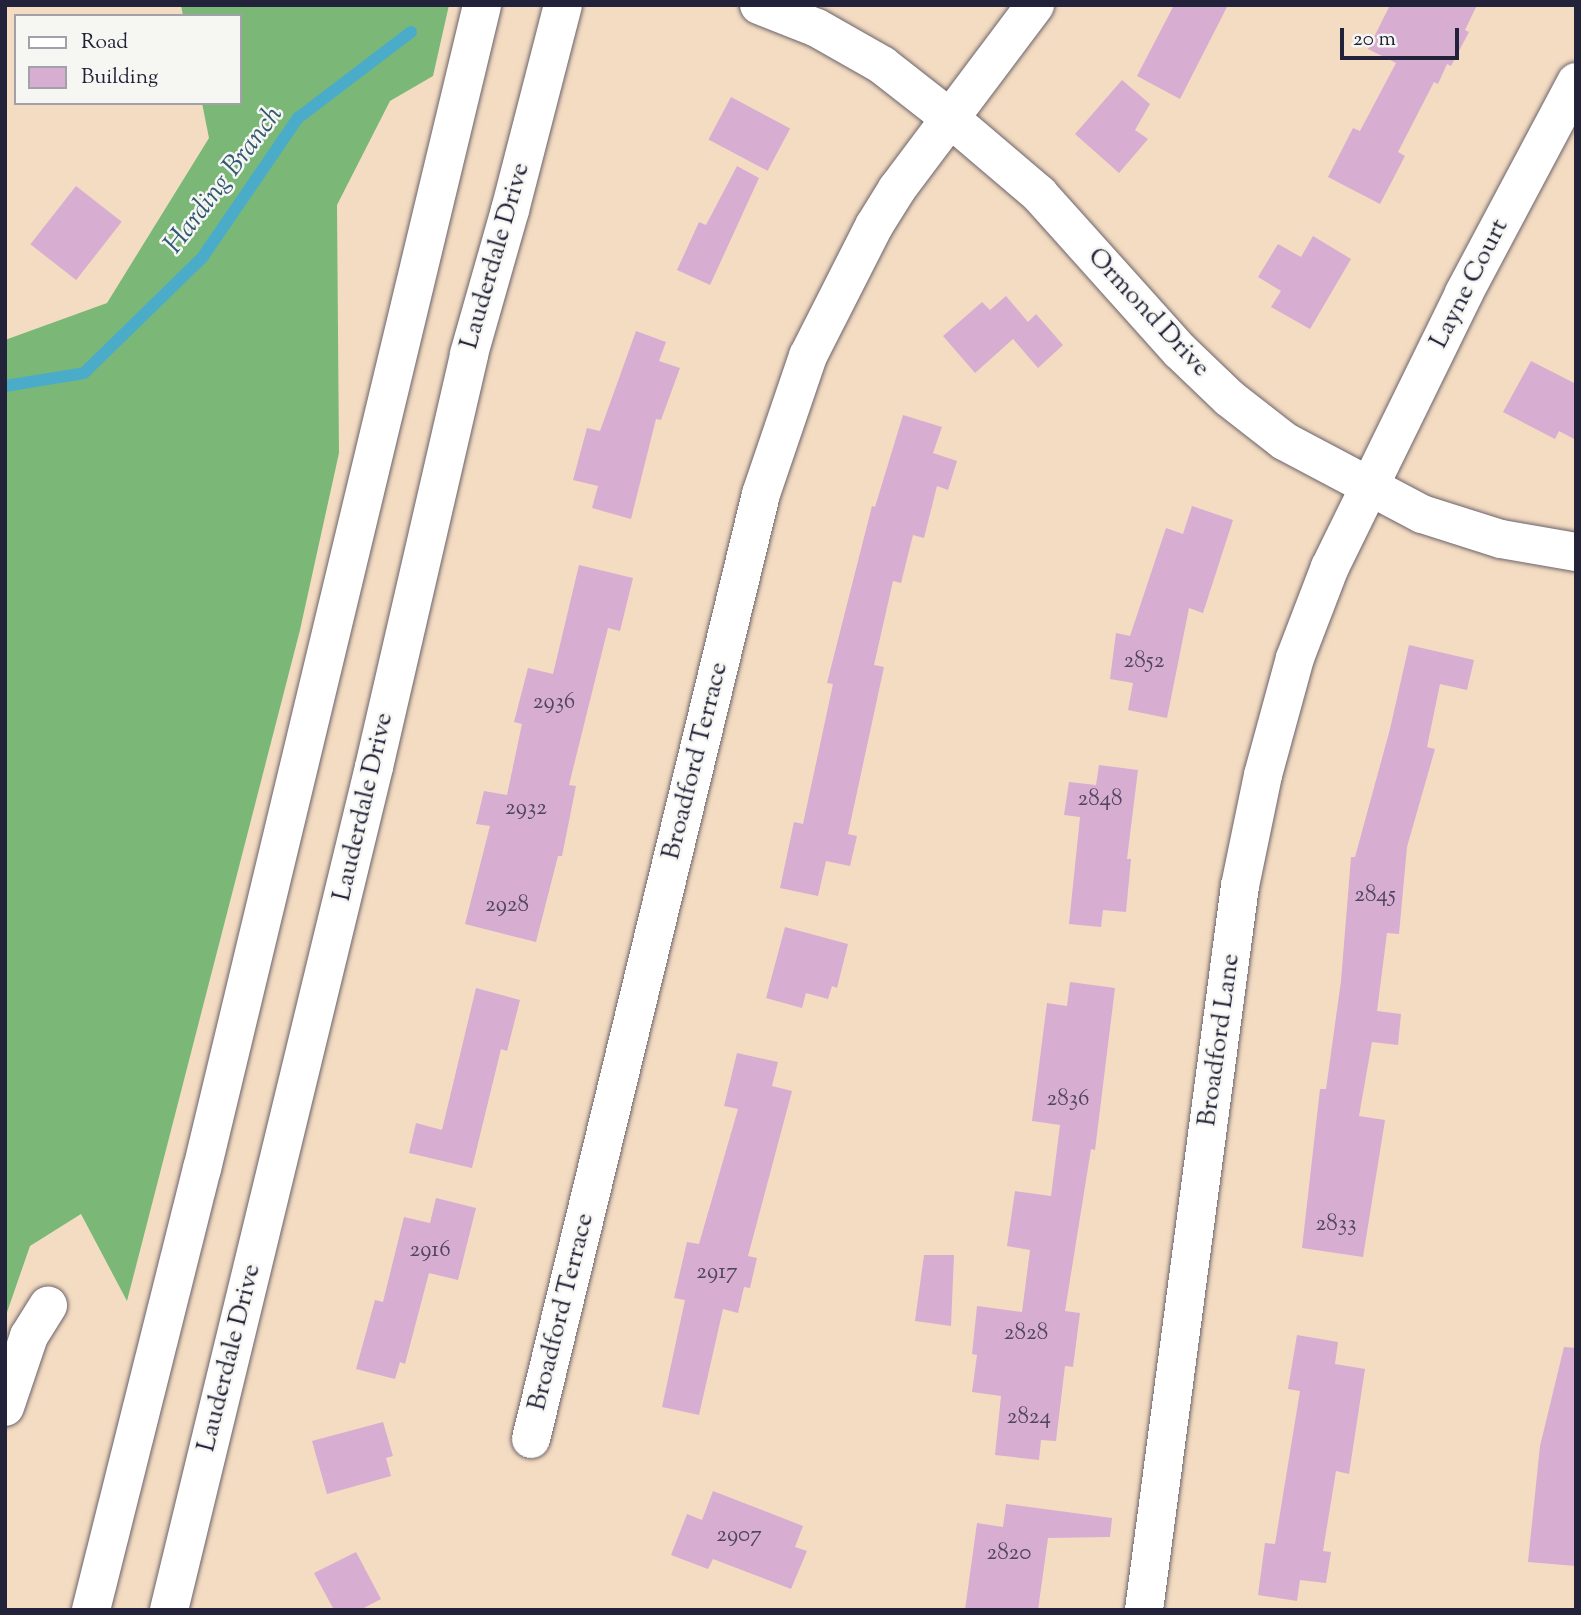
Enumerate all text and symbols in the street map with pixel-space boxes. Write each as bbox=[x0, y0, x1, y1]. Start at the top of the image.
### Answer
legend bbox=[14, 14, 242, 105]
scale bar bbox=[1343, 14, 1462, 58]
text: 20 m bbox=[1353, 25, 1396, 55]
text: Road bbox=[81, 28, 128, 58]
text: Building bbox=[81, 63, 158, 93]
water label: Harding Branch bbox=[157, 99, 291, 261]
street label: Lauderdale Drive bbox=[454, 159, 538, 353]
street label: Layne Court bbox=[1424, 214, 1516, 354]
street label: Ormond Drive bbox=[1080, 242, 1216, 384]
house number: 2852 bbox=[1124, 648, 1164, 676]
street label: Broadford Terrace bbox=[656, 659, 736, 863]
house number: 2936 bbox=[533, 689, 575, 717]
street label: Lauderdale Drive bbox=[327, 710, 401, 904]
house number: 2848 bbox=[1077, 786, 1123, 814]
house number: 2932 bbox=[505, 795, 547, 823]
house number: 2845 bbox=[1354, 882, 1396, 910]
house number: 2928 bbox=[485, 892, 529, 920]
street label: Broadford Lane bbox=[1192, 952, 1248, 1128]
house number: 2836 bbox=[1047, 1086, 1089, 1114]
street label: Broadford Terrace bbox=[522, 1210, 602, 1414]
house number: 2833 bbox=[1316, 1211, 1356, 1239]
house number: 2916 bbox=[409, 1237, 451, 1265]
house number: 2917 bbox=[696, 1259, 738, 1287]
street label: Lauderdale Drive bbox=[192, 1261, 268, 1455]
house number: 2828 bbox=[1004, 1320, 1048, 1348]
house number: 2824 bbox=[1007, 1404, 1051, 1432]
house number: 2907 bbox=[716, 1522, 762, 1550]
house number: 2820 bbox=[987, 1540, 1031, 1568]

